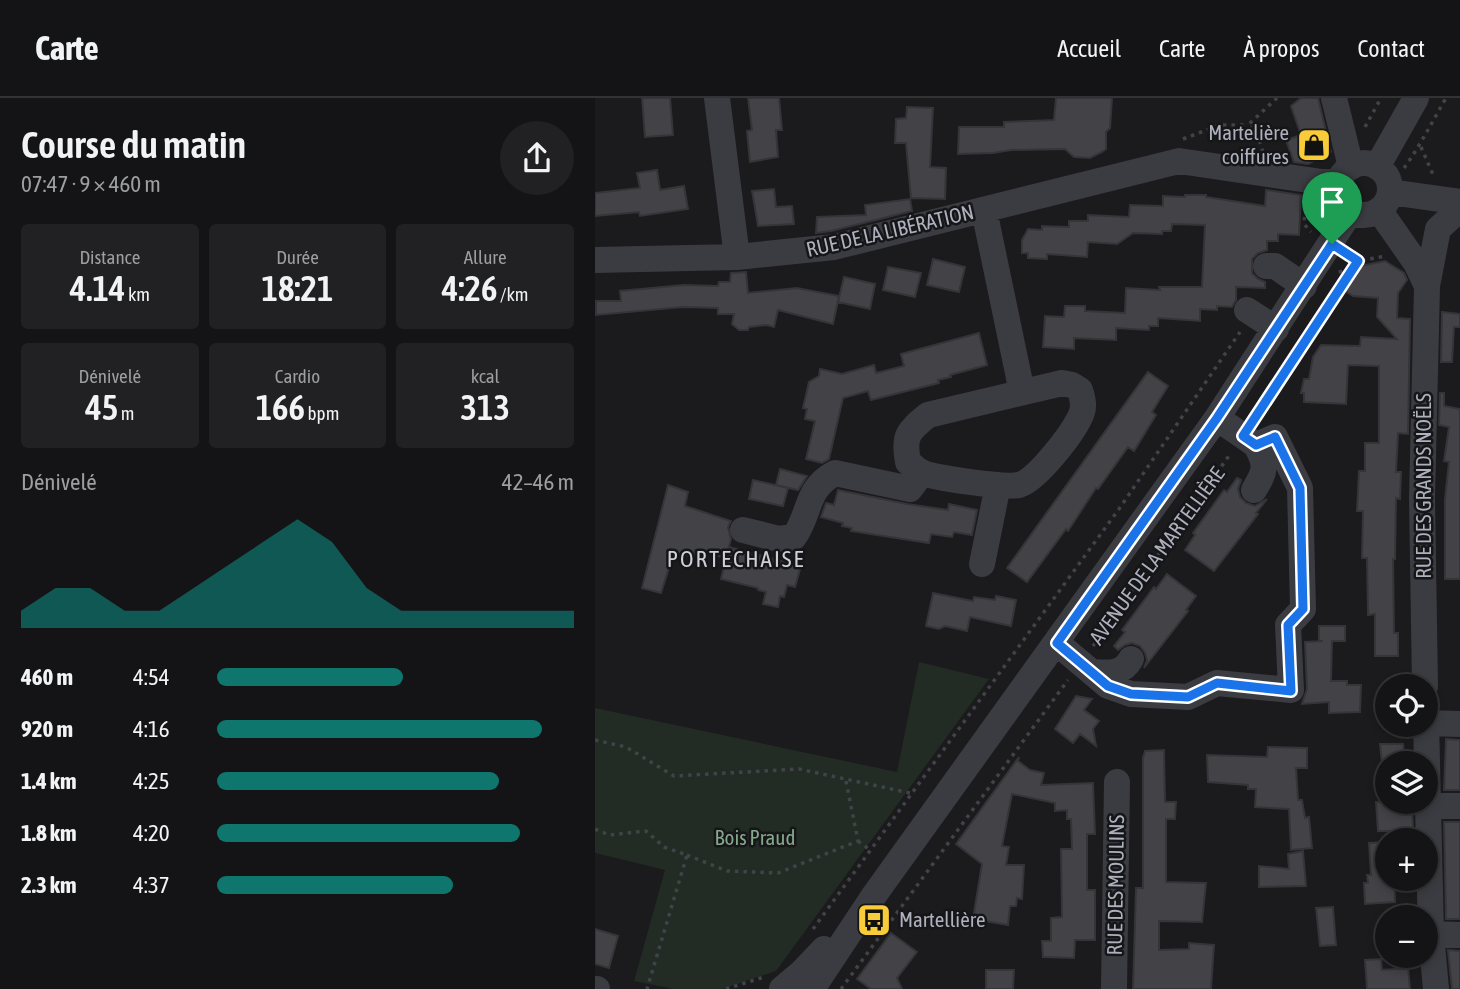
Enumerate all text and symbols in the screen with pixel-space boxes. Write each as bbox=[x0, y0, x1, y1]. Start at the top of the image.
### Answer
text: Carte bbox=[35, 29, 99, 67]
text: Accueil bbox=[1057, 35, 1121, 62]
text: Carte bbox=[1159, 35, 1205, 62]
text: À propos bbox=[1243, 35, 1319, 62]
text: Contact bbox=[1357, 35, 1425, 62]
place label: Martelière coiffures bbox=[1208, 120, 1289, 168]
button: share bbox=[500, 121, 574, 195]
text: Course du matin bbox=[21, 123, 246, 166]
shop icon: Martelière coiffures bbox=[1295, 126, 1333, 164]
text: 07:47 · 9 × 460 m bbox=[21, 171, 161, 197]
pin bbox=[1302, 172, 1362, 244]
icon: arrive bbox=[1313, 183, 1351, 221]
street label: RUE DE LA LIBÉRATION bbox=[804, 199, 976, 261]
text: Distance bbox=[79, 246, 140, 268]
text: Durée bbox=[276, 246, 319, 268]
text: Allure bbox=[464, 246, 507, 268]
text: 4.14 bbox=[70, 268, 125, 308]
text: 18:21 bbox=[261, 268, 334, 308]
text: 4:26 bbox=[442, 268, 497, 308]
text: km bbox=[125, 283, 150, 305]
text: /km bbox=[497, 283, 529, 305]
text: Dénivelé bbox=[79, 365, 141, 387]
text: Cardio bbox=[275, 365, 320, 387]
text: kcal bbox=[471, 365, 500, 387]
text: 45 bbox=[85, 387, 118, 427]
text: 166 bbox=[256, 387, 305, 427]
text: 313 bbox=[460, 387, 510, 427]
street label: RUE DES GRANDS NOËLS bbox=[1411, 393, 1435, 579]
text: m bbox=[118, 402, 134, 424]
text: bpm bbox=[305, 402, 339, 424]
street label: AVENUE DE LA MARTELLIÈRE bbox=[1084, 462, 1229, 649]
text: Dénivelé bbox=[21, 469, 97, 495]
text: 42–46 m bbox=[502, 469, 574, 495]
district label: PORTECHAISE bbox=[667, 546, 805, 572]
text: 460 m bbox=[21, 664, 73, 690]
text: 4:54 bbox=[133, 664, 170, 690]
map controls bbox=[1375, 674, 1438, 968]
button: locate bbox=[1375, 674, 1438, 737]
text: 920 m bbox=[21, 716, 73, 742]
text: 4:16 bbox=[133, 716, 170, 742]
button: layers bbox=[1375, 751, 1438, 814]
text: 1.4 km bbox=[21, 768, 77, 794]
text: 4:25 bbox=[133, 768, 170, 794]
street label: RUE DES MOULINS bbox=[1102, 814, 1128, 955]
text: 1.8 km bbox=[21, 820, 77, 846]
text: 4:20 bbox=[133, 820, 170, 846]
park label: Bois Praud bbox=[715, 825, 795, 849]
button: + bbox=[1375, 828, 1438, 891]
text: 2.3 km bbox=[21, 872, 77, 898]
text: 4:37 bbox=[133, 872, 170, 898]
bus stop icon: Martellière bbox=[855, 901, 893, 939]
button: − bbox=[1375, 905, 1438, 968]
place label: Martellière bbox=[899, 907, 985, 931]

